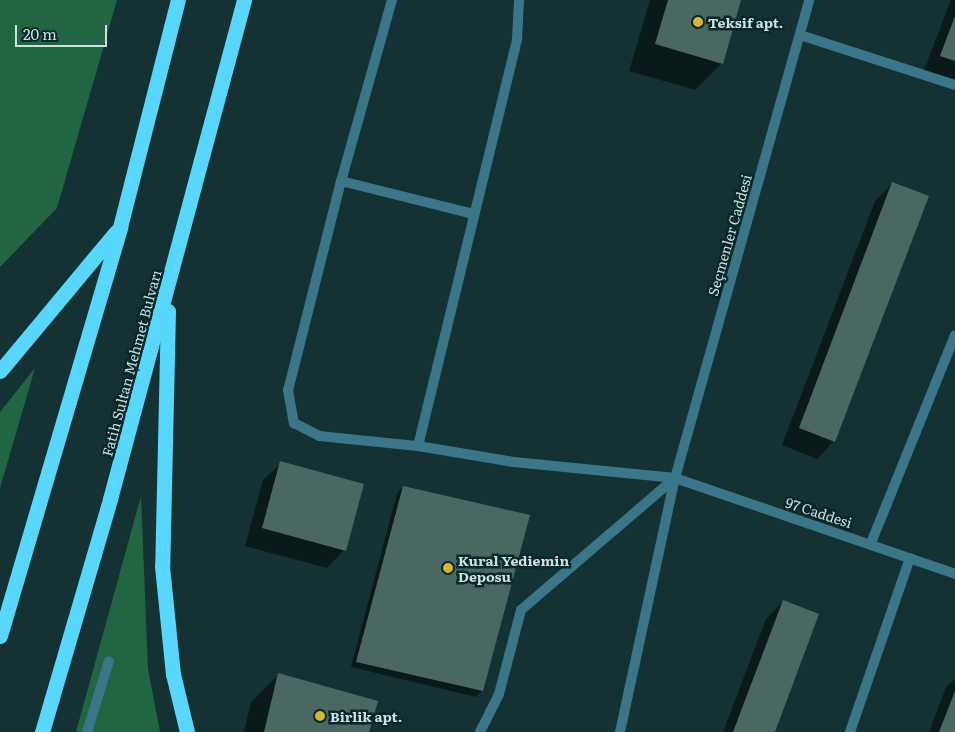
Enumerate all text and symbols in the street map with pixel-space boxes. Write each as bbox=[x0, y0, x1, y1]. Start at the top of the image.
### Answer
place label: Teksif apt. bbox=[708, 14, 783, 30]
scale bar bbox=[18, 15, 110, 47]
marker: Teksif apt. bbox=[692, 16, 704, 28]
text: 20 m bbox=[23, 22, 57, 45]
street label: Seçmenler Caddesi bbox=[704, 172, 754, 298]
street label: Fatih Sultan Mehmet Bulvarı bbox=[98, 268, 164, 458]
street label: 97 Caddesi bbox=[784, 493, 854, 531]
place label: Kural Yediemin Deposu bbox=[458, 552, 569, 584]
marker: Kural Yediemin Deposu bbox=[442, 562, 454, 574]
place label: Birlik apt. bbox=[330, 708, 402, 724]
marker: Birlik apt. bbox=[314, 710, 326, 722]

